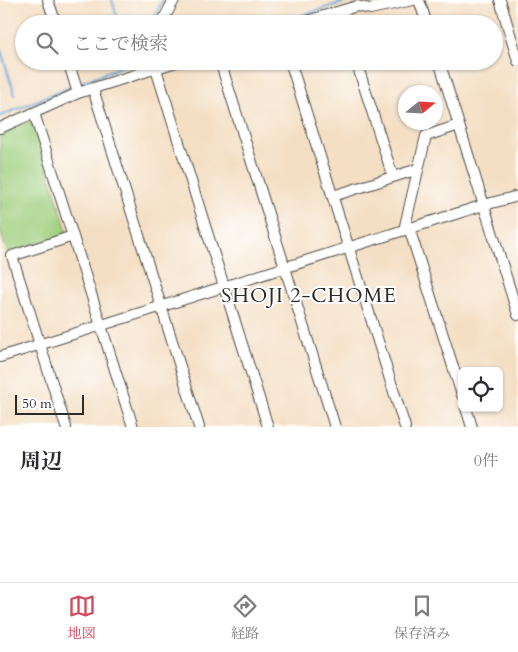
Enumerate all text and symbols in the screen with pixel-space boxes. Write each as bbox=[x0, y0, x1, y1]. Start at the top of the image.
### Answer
search box bbox=[15, 15, 503, 70]
icon: search bbox=[33, 29, 61, 57]
text: ここで検索 bbox=[73, 31, 168, 57]
north arrow bbox=[398, 85, 443, 130]
district label: SHOJI 2-CHOME bbox=[221, 282, 397, 309]
map controls bbox=[458, 367, 503, 412]
button: locate bbox=[458, 367, 503, 412]
scale bar bbox=[15, 392, 84, 415]
text: 50 m bbox=[22, 394, 52, 413]
text: 周辺 bbox=[20, 447, 62, 476]
text: 0件 bbox=[474, 450, 498, 472]
tab: 地図 bbox=[68, 592, 96, 643]
tab: 経路 bbox=[231, 592, 259, 643]
tab: 保存済み bbox=[394, 592, 450, 643]

